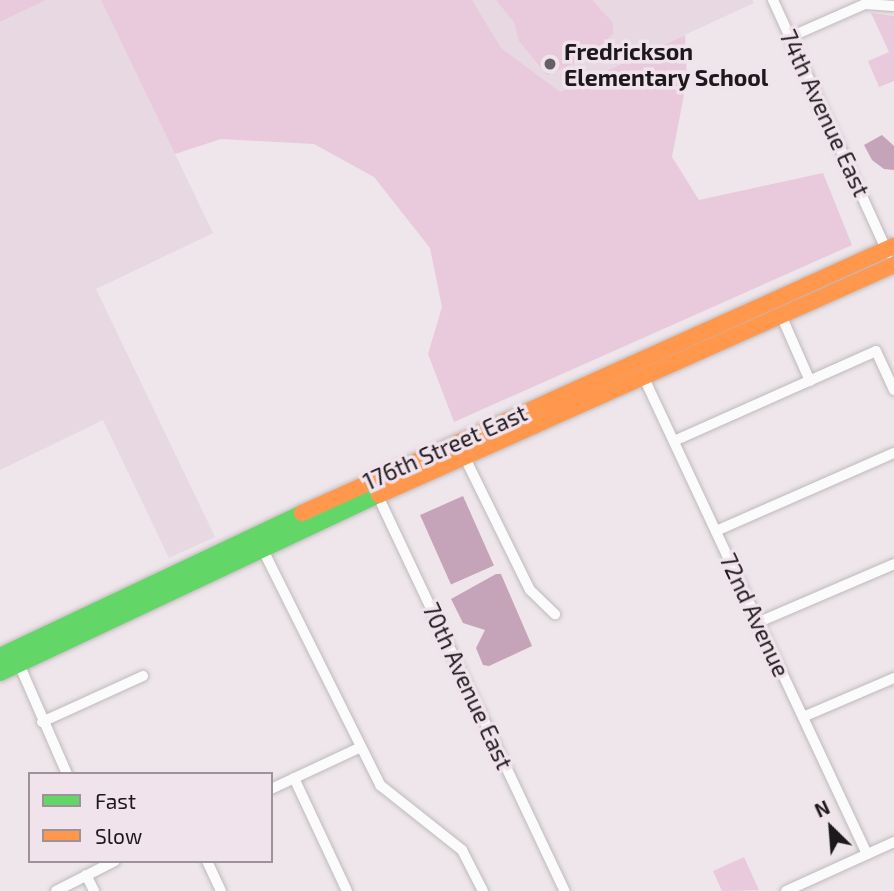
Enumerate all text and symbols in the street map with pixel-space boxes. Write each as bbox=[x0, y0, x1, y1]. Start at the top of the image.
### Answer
street label: 74th Avenue East bbox=[774, 25, 876, 201]
place label: Fredrickson Elementary School bbox=[564, 37, 769, 91]
marker: Fredrickson Elementary School bbox=[542, 56, 558, 72]
street label: 176th Street East bbox=[359, 399, 531, 495]
street label: 72nd Avenue bbox=[714, 549, 796, 681]
street label: 70th Avenue East bbox=[417, 598, 519, 774]
legend bbox=[28, 772, 273, 863]
text: Fast bbox=[95, 788, 136, 813]
north arrow bbox=[796, 793, 866, 863]
text: N bbox=[811, 795, 833, 822]
text: Slow bbox=[95, 823, 142, 848]

